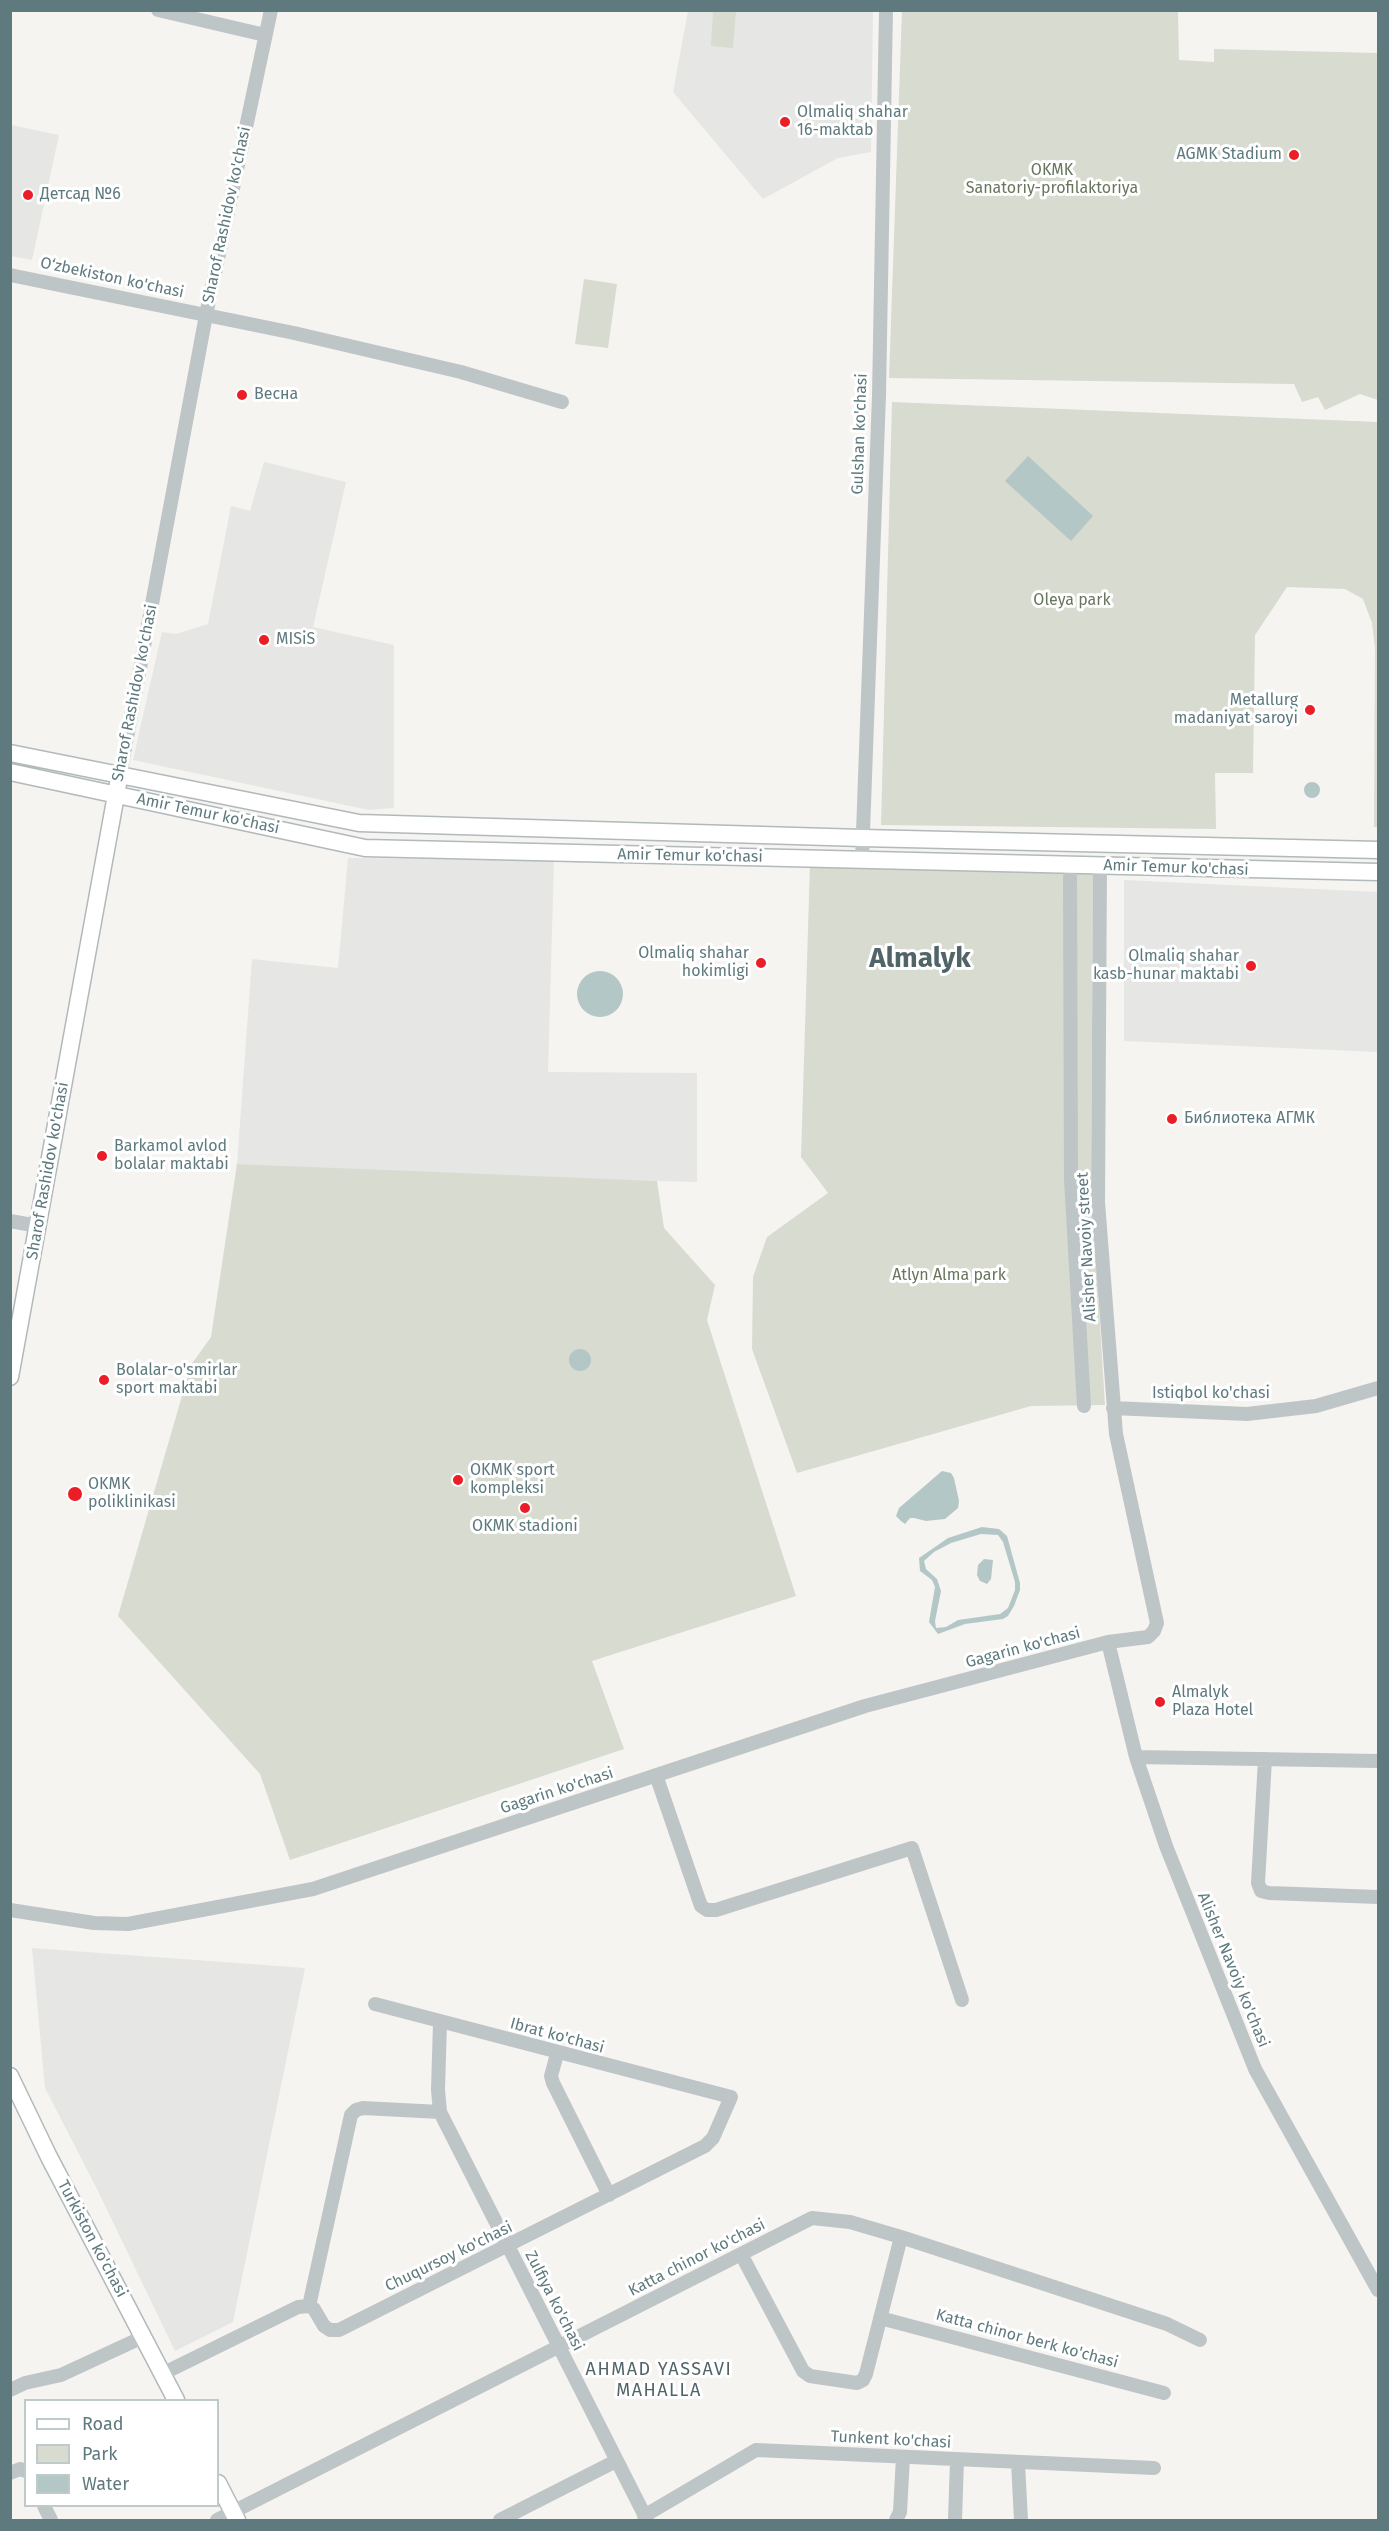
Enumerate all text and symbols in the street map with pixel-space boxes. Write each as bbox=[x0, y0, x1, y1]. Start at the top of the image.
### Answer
place label: Olmaliq shahar 16-maktab bbox=[797, 103, 908, 141]
marker: Olmaliq shahar 16-maktab bbox=[778, 115, 792, 129]
street label: Sharof Rashidov ko'chasi bbox=[199, 125, 255, 305]
place label: AGMK Stadium bbox=[1177, 145, 1282, 165]
marker: AGMK Stadium bbox=[1287, 148, 1301, 162]
park label: OKMK Sanatoriy-profilaktoriya bbox=[966, 161, 1138, 199]
place label: Детсад №6 bbox=[40, 185, 121, 205]
marker: Детсад №6 bbox=[21, 188, 35, 202]
street label: O‘zbekiston ko'chasi bbox=[38, 253, 186, 303]
street label: Gulshan ko'chasi bbox=[848, 373, 872, 495]
place label: Весна bbox=[254, 385, 298, 405]
marker: Весна bbox=[235, 388, 249, 402]
park label: Oleya park bbox=[1033, 591, 1111, 611]
street label: Sharof Rashidov ko'chasi bbox=[108, 603, 162, 783]
place label: MISiS bbox=[276, 630, 315, 650]
marker: MISiS bbox=[257, 633, 271, 647]
place label: Metallurg madaniyat saroyi bbox=[1174, 691, 1298, 729]
marker: Metallurg madaniyat saroyi bbox=[1303, 703, 1317, 717]
street label: Amir Temur ko'chasi bbox=[135, 789, 281, 839]
street label: Amir Temur ko'chasi bbox=[617, 845, 763, 867]
street label: Amir Temur ko'chasi bbox=[1103, 856, 1249, 880]
district label: Almalyk bbox=[869, 942, 971, 976]
place label: Olmaliq shahar hokimligi bbox=[638, 944, 749, 982]
place label: Olmaliq shahar kasb-hunar maktabi bbox=[1093, 947, 1239, 985]
marker: Olmaliq shahar hokimligi bbox=[754, 956, 768, 970]
marker: Olmaliq shahar kasb-hunar maktabi bbox=[1244, 959, 1258, 973]
street label: Sharof Rashidov ko'chasi bbox=[23, 1081, 73, 1261]
place label: Библиотека АГМК bbox=[1184, 1109, 1315, 1129]
marker: Библиотека АГМК bbox=[1165, 1112, 1179, 1126]
place label: Barkamol avlod bolalar maktabi bbox=[114, 1137, 229, 1175]
marker: Barkamol avlod bolalar maktabi bbox=[95, 1149, 109, 1163]
street label: Alisher Navoiy street bbox=[1073, 1172, 1101, 1322]
park label: Atlyn Alma park bbox=[892, 1266, 1006, 1286]
place label: Bolalar-o'smirlar sport maktabi bbox=[116, 1361, 238, 1399]
marker: Bolalar-o'smirlar sport maktabi bbox=[97, 1373, 111, 1387]
street label: Istiqbol ko'chasi bbox=[1152, 1384, 1270, 1404]
place label: OKMK sport kompleksi bbox=[470, 1461, 555, 1499]
marker: OKMK sport kompleksi bbox=[451, 1473, 465, 1487]
place label: OKMK poliklinikasi bbox=[88, 1475, 176, 1513]
marker: OKMK poliklinikasi bbox=[66, 1485, 84, 1503]
marker: OKMK stadioni bbox=[518, 1501, 532, 1515]
place label: OKMK stadioni bbox=[472, 1517, 578, 1537]
street label: Gagarin ko'chasi bbox=[964, 1623, 1082, 1673]
place label: Almalyk Plaza Hotel bbox=[1172, 1683, 1253, 1721]
marker: Almalyk Plaza Hotel bbox=[1153, 1695, 1167, 1709]
street label: Gagarin ko'chasi bbox=[498, 1764, 616, 1818]
street label: Alisher Navoiy ko'chasi bbox=[1193, 1890, 1273, 2050]
street label: Ibrat ko'chasi bbox=[508, 2014, 606, 2058]
street label: Turkiston ko'chasi bbox=[53, 2177, 131, 2301]
street label: Katta chinor ko'chasi bbox=[625, 2215, 769, 2301]
street label: Chuqursoy ko'chasi bbox=[382, 2218, 516, 2296]
street label: Zulfiya ko'chasi bbox=[520, 2248, 588, 2354]
street label: Katta chinor berk ko'chasi bbox=[934, 2305, 1120, 2373]
district label: AHMAD YASSAVI MAHALLA bbox=[586, 2359, 732, 2402]
legend bbox=[24, 2399, 219, 2507]
text: Road bbox=[82, 2413, 124, 2435]
street label: Tunkent ko'chasi bbox=[830, 2427, 952, 2453]
text: Park bbox=[82, 2443, 117, 2465]
text: Water bbox=[82, 2473, 129, 2495]

